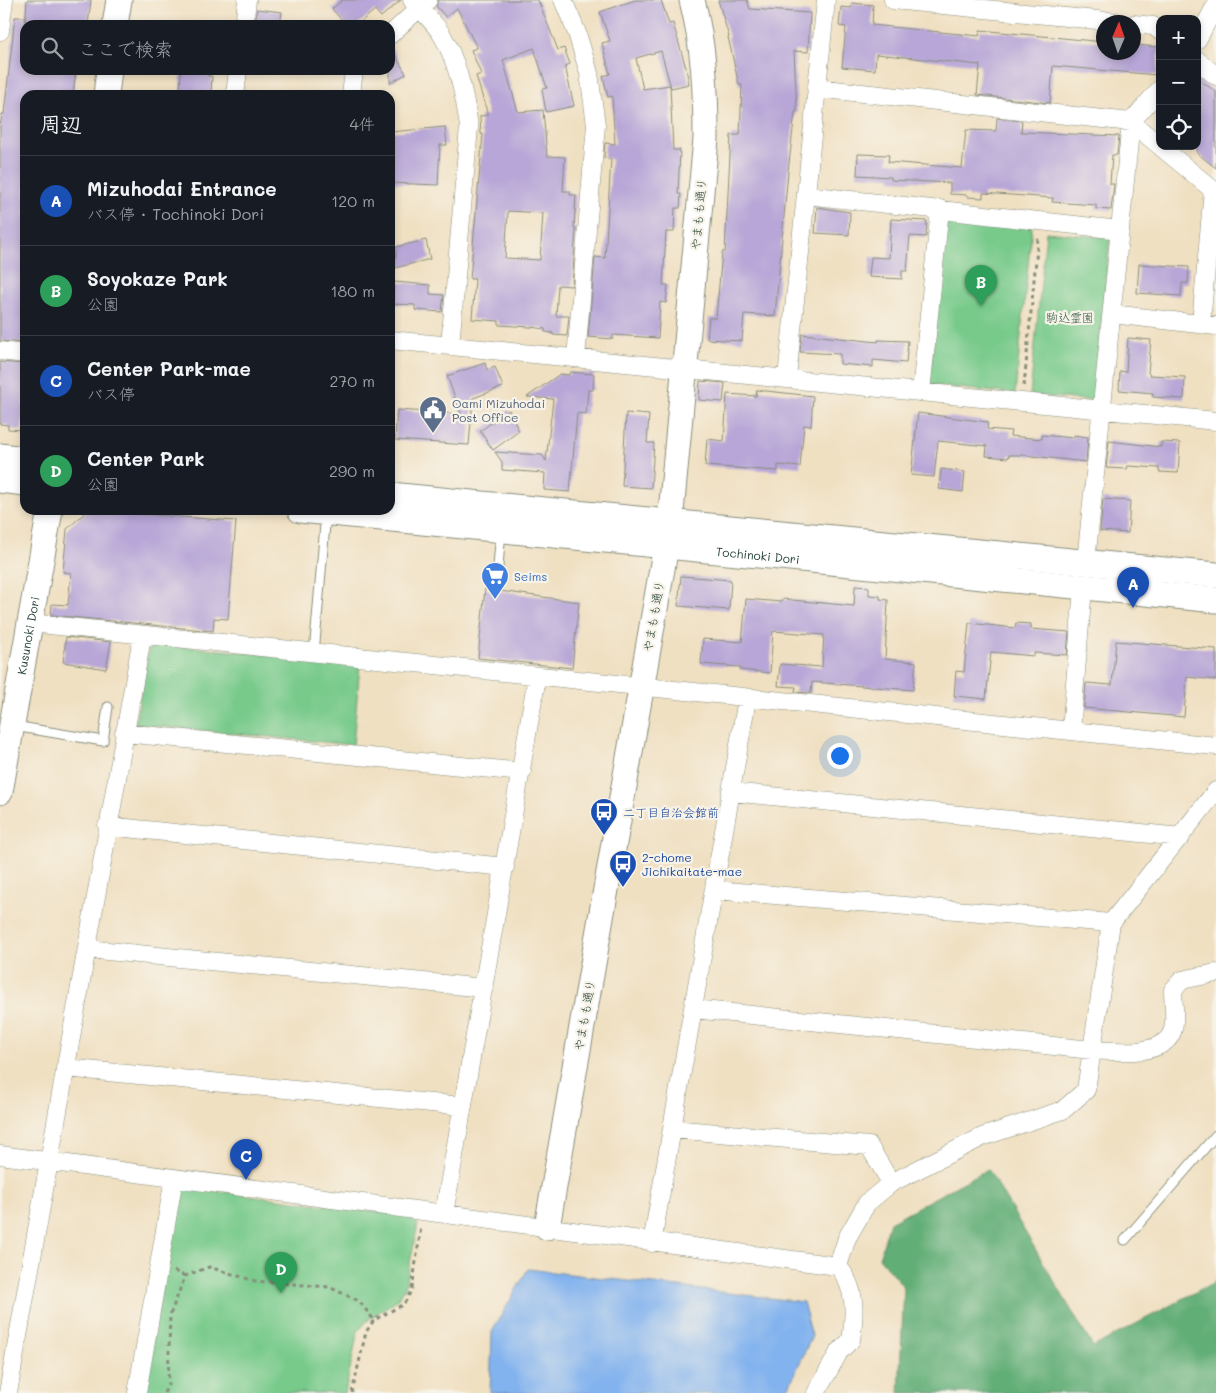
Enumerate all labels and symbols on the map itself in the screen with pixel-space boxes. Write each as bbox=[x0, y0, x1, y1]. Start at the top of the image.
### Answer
north arrow bbox=[1096, 15, 1141, 60]
street label: やまもも通り bbox=[687, 177, 709, 251]
pin: B bbox=[965, 265, 997, 306]
park label: 駒込霊園 bbox=[1046, 309, 1094, 325]
public building icon: Oami Mizuhodai Post Office bbox=[418, 395, 448, 434]
place label: Oami Mizuhodai Post Office bbox=[452, 395, 545, 425]
street label: Tochinoki Dori bbox=[715, 543, 800, 567]
supermarket icon: Seims bbox=[480, 561, 510, 600]
pin: A bbox=[1117, 567, 1149, 608]
place label: Seims bbox=[514, 568, 547, 584]
street label: やまもも通り bbox=[639, 579, 667, 653]
street label: Kusunoki Dori bbox=[13, 595, 43, 676]
your location bbox=[827, 743, 853, 769]
bus stop icon: 二丁目自治会館前 bbox=[589, 797, 619, 836]
place label: 二丁目自治会館前 bbox=[623, 804, 719, 820]
bus stop icon: 2-chome Jichikaitate-mae bbox=[608, 849, 638, 888]
place label: 2-chome Jichikaitate-mae bbox=[642, 849, 742, 879]
street label: やまもも通り bbox=[570, 978, 598, 1052]
pin: C bbox=[230, 1139, 262, 1180]
pin: D bbox=[265, 1252, 297, 1293]

